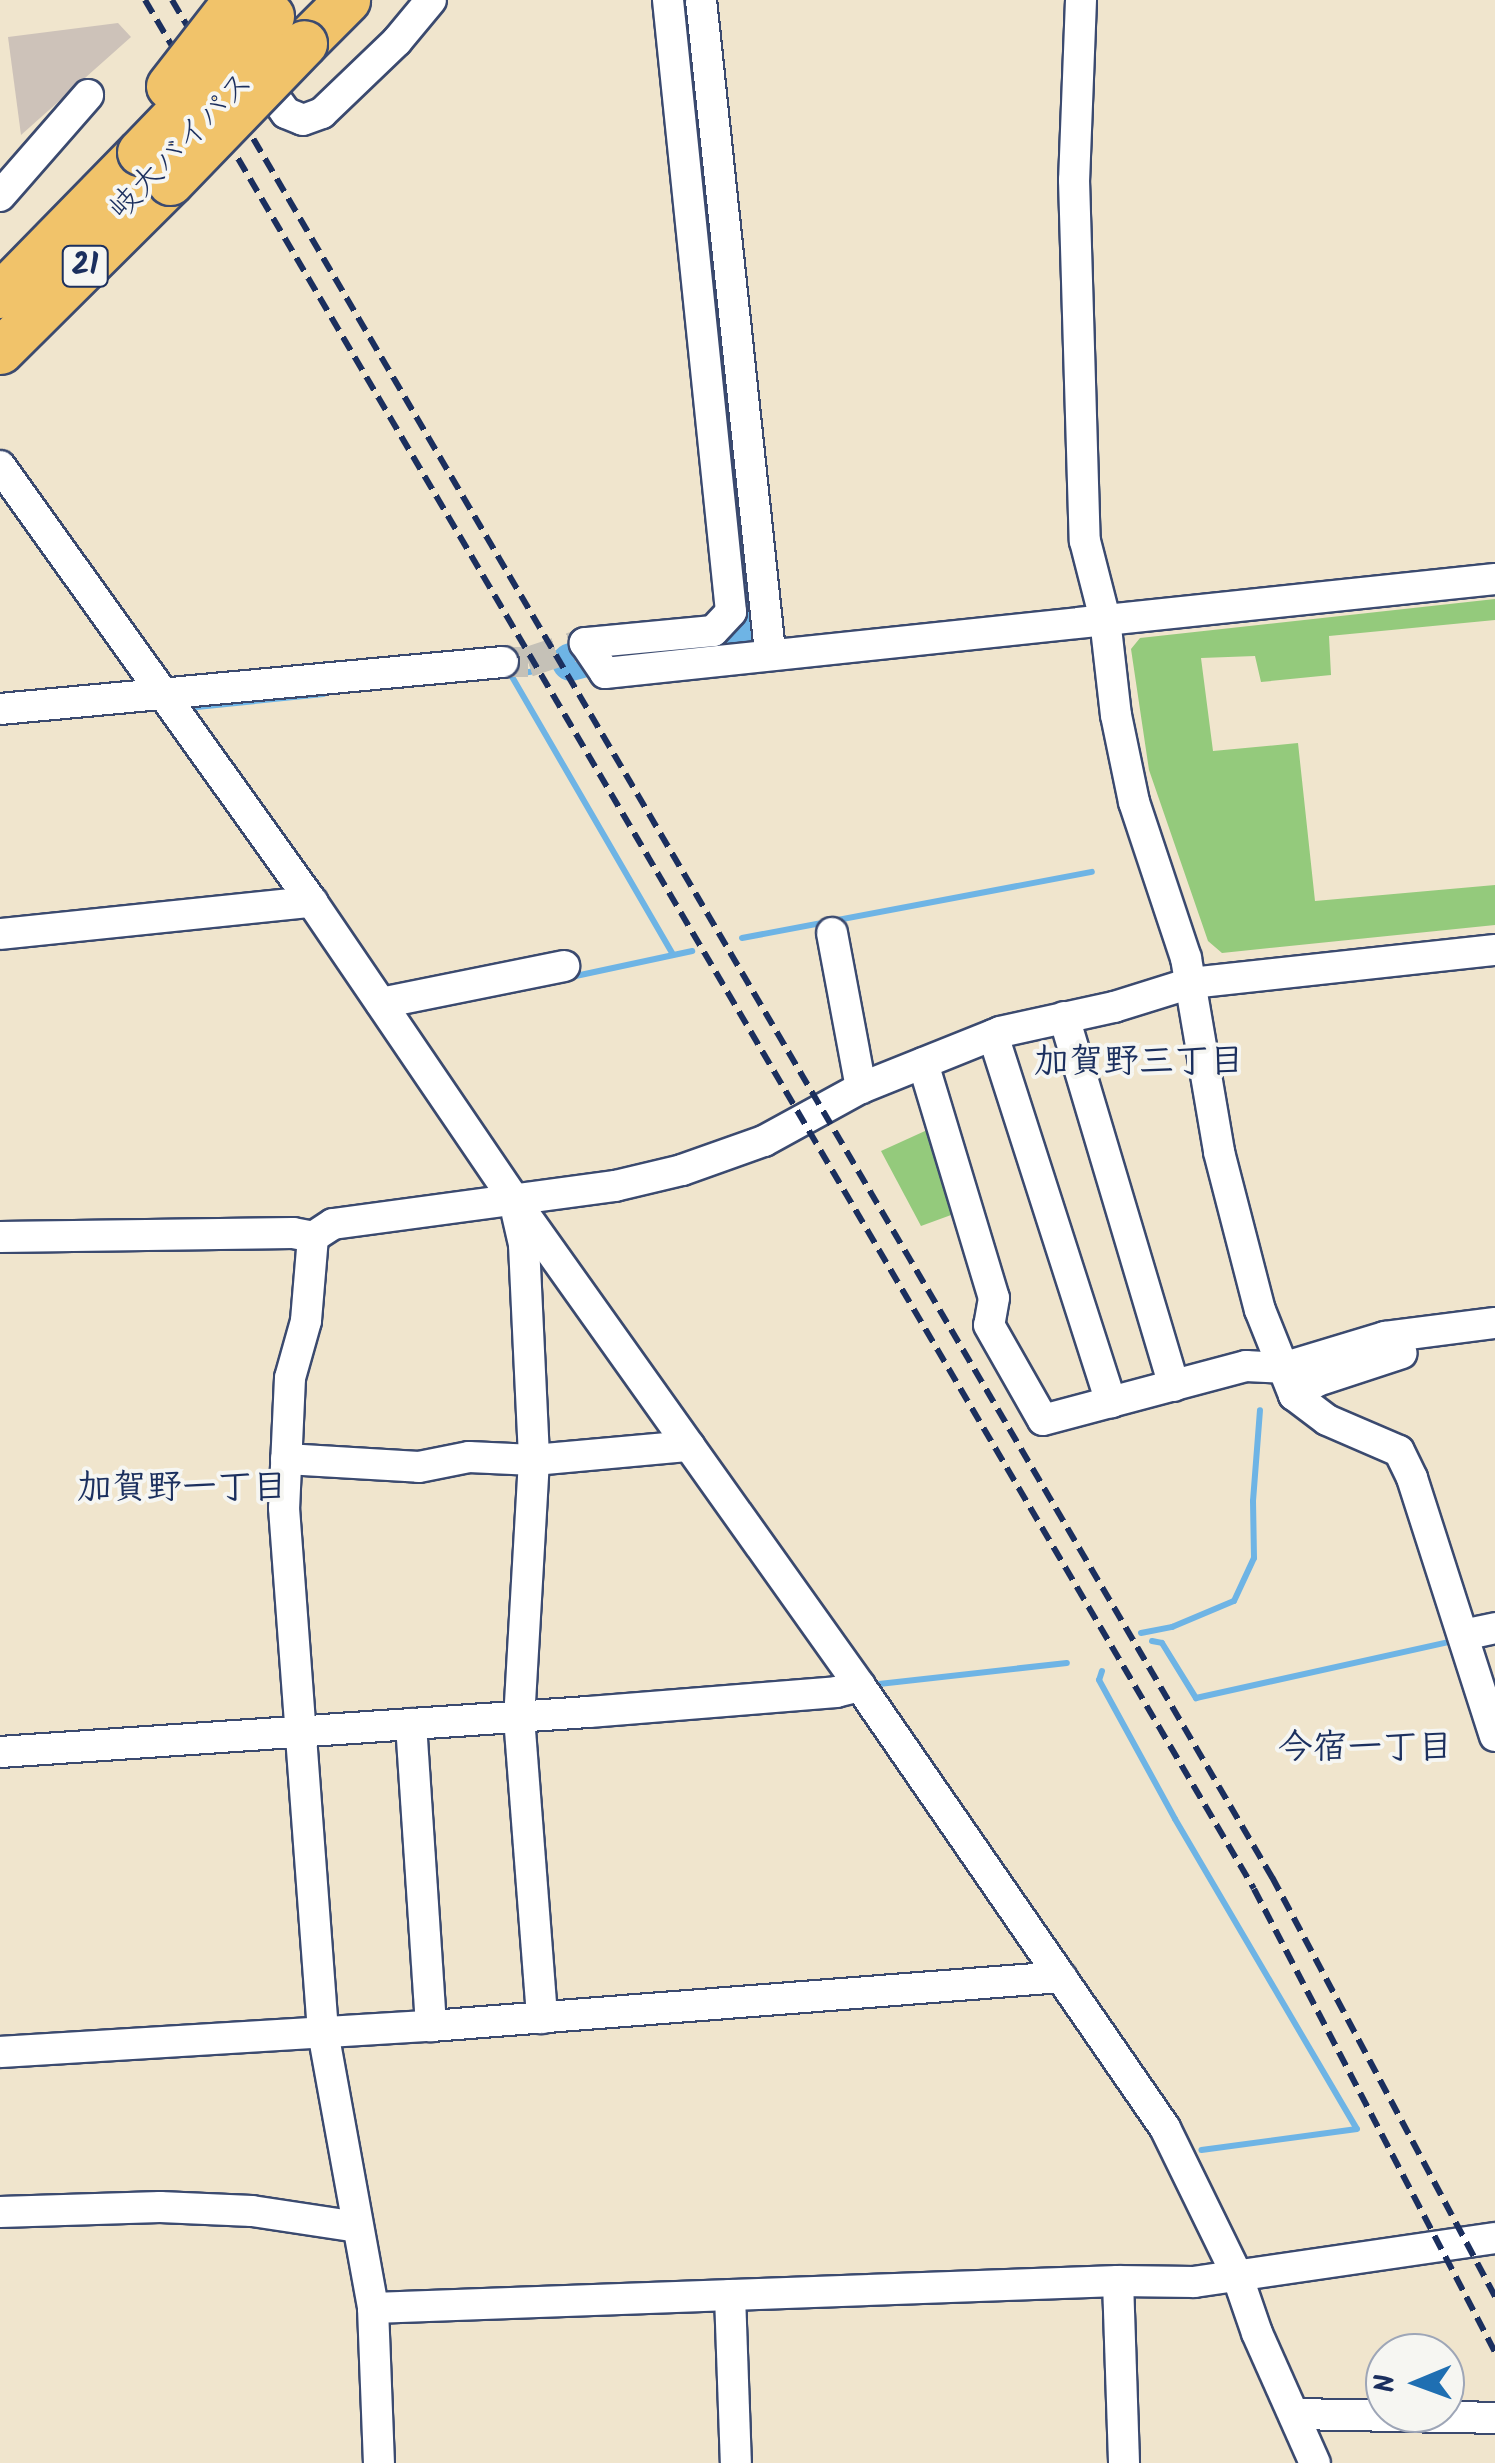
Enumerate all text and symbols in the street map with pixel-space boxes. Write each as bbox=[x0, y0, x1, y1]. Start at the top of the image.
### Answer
street label: 岐大バイパス bbox=[102, 65, 262, 229]
road number: 21 bbox=[60, 241, 110, 291]
district label: 加賀野三丁目 bbox=[1034, 1042, 1244, 1084]
district label: 加賀野一丁目 bbox=[77, 1468, 287, 1510]
district label: 今宿一丁目 bbox=[1278, 1728, 1452, 1770]
north arrow bbox=[1365, 2333, 1465, 2433]
text: N bbox=[1364, 2374, 1409, 2393]

